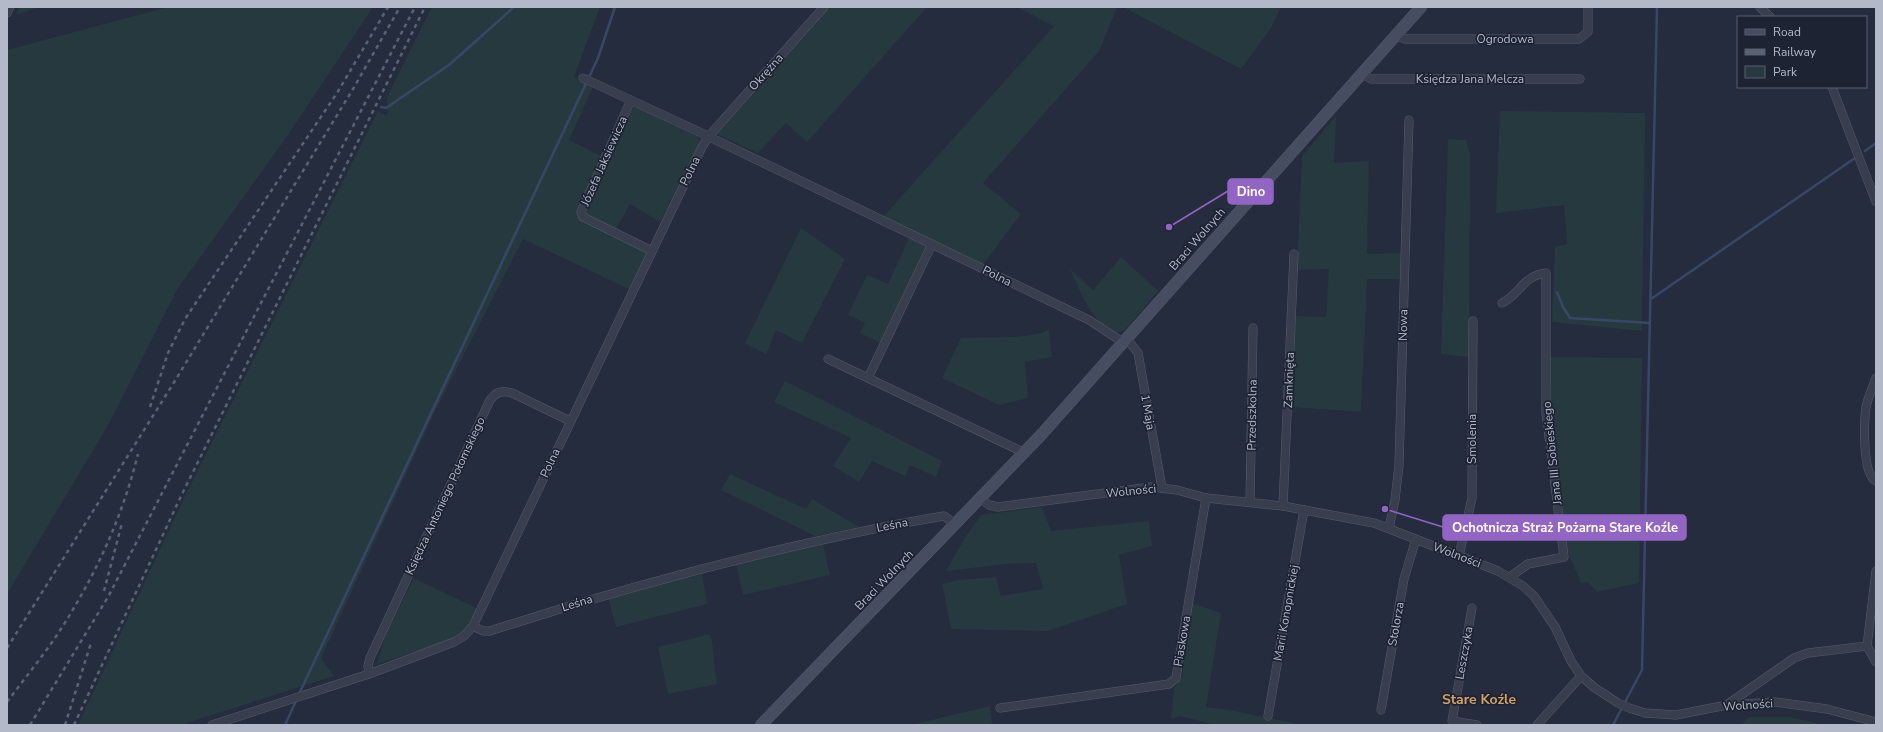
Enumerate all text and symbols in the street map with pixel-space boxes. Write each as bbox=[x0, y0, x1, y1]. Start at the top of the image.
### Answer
legend bbox=[1737, 16, 1867, 88]
text: Road bbox=[1773, 24, 1801, 40]
street label: Ogrodowa bbox=[1476, 31, 1534, 47]
text: Railway bbox=[1773, 44, 1817, 60]
street label: Okrężna bbox=[745, 50, 787, 94]
text: Park bbox=[1773, 64, 1798, 80]
street label: Księdza Jana Melcza bbox=[1416, 71, 1524, 87]
street label: Józefa Jaksiewicza bbox=[577, 113, 631, 209]
street label: Polna bbox=[676, 154, 704, 188]
callout: Dino bbox=[1228, 179, 1273, 204]
text: Dino bbox=[1237, 183, 1265, 201]
street label: Braci Wolnych bbox=[1165, 204, 1229, 274]
street label: Polna bbox=[980, 262, 1014, 290]
street label: Nowa bbox=[1395, 309, 1411, 341]
street label: Zamknięta bbox=[1280, 352, 1298, 408]
street label: Przedszkolna bbox=[1243, 379, 1261, 451]
street label: 1 Maja bbox=[1137, 393, 1159, 431]
street label: Jana III Sobieskiego bbox=[1539, 400, 1565, 506]
street label: Księdza Antoniego Połomskiego bbox=[401, 414, 489, 578]
street label: Smolenia bbox=[1464, 414, 1480, 464]
street label: Polna bbox=[536, 446, 564, 480]
street label: Wolności bbox=[1105, 480, 1157, 502]
street label: Leśna bbox=[875, 514, 909, 536]
callout: Ochotnicza Straż Pożarna Stare Koźle bbox=[1443, 515, 1686, 540]
text: Ochotnicza Straż Pożarna Stare Koźle bbox=[1452, 519, 1678, 537]
street label: Wolności bbox=[1431, 539, 1483, 571]
street label: Braci Wolnych bbox=[851, 546, 917, 614]
street label: Marii Konopnickiej bbox=[1270, 564, 1302, 662]
street label: Leśna bbox=[559, 591, 595, 615]
street label: Stolorza bbox=[1384, 601, 1408, 647]
street label: Piaskowa bbox=[1170, 614, 1194, 668]
street label: Leszczyka bbox=[1451, 625, 1477, 681]
district label: Stare Koźle bbox=[1442, 690, 1517, 709]
street label: Wolności bbox=[1722, 695, 1774, 715]

